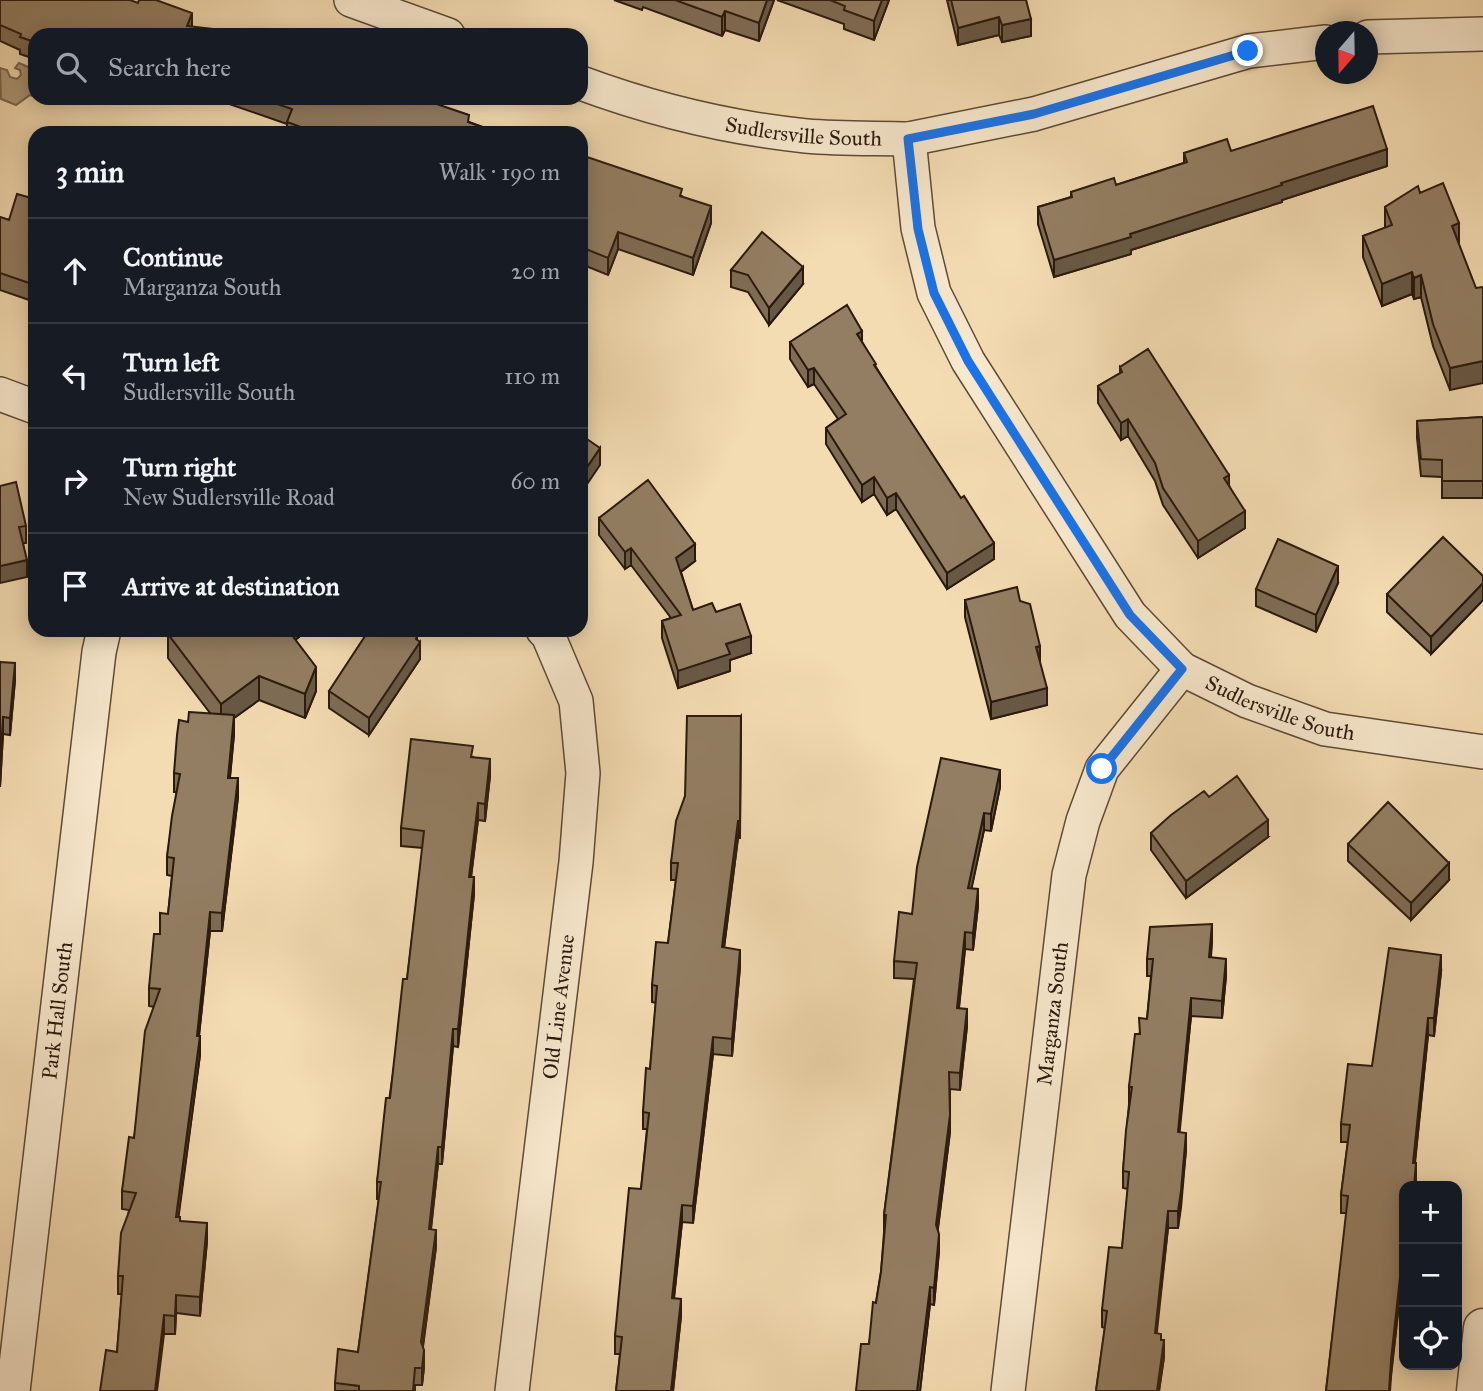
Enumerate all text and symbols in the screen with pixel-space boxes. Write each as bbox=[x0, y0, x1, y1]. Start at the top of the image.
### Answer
north arrow bbox=[1315, 21, 1378, 84]
search box bbox=[28, 28, 588, 105]
route end bbox=[1232, 35, 1263, 66]
icon: search bbox=[52, 48, 90, 86]
text: Search here bbox=[108, 51, 231, 83]
street label: Sudlersville South bbox=[723, 111, 882, 152]
text: 3 min bbox=[56, 154, 124, 190]
text: Walk · 190 m bbox=[439, 158, 560, 186]
text: Continue bbox=[123, 241, 223, 273]
icon: ahead bbox=[56, 252, 94, 290]
text: 20 m bbox=[511, 257, 560, 285]
text: Marganza South bbox=[123, 273, 281, 301]
text: Turn left bbox=[123, 346, 219, 378]
icon: left bbox=[56, 357, 94, 395]
text: 110 m bbox=[504, 362, 560, 390]
text: Sudlersville South bbox=[123, 378, 295, 406]
text: Turn right bbox=[123, 451, 236, 483]
icon: right bbox=[56, 462, 94, 500]
text: 60 m bbox=[511, 467, 560, 495]
text: New Sudlersville Road bbox=[123, 483, 335, 511]
icon: arrive bbox=[56, 567, 94, 605]
text: Arrive at destination bbox=[123, 570, 340, 602]
street label: Sudlersville South bbox=[1201, 670, 1357, 746]
route start bbox=[1086, 753, 1117, 784]
street label: Old Line Avenue bbox=[537, 933, 580, 1081]
street label: Park Hall South bbox=[36, 940, 78, 1081]
street label: Marganza South bbox=[1031, 940, 1074, 1087]
map controls bbox=[1399, 1181, 1462, 1370]
button: + bbox=[1399, 1181, 1462, 1244]
button: − bbox=[1399, 1244, 1462, 1307]
button: locate bbox=[1399, 1307, 1462, 1370]

